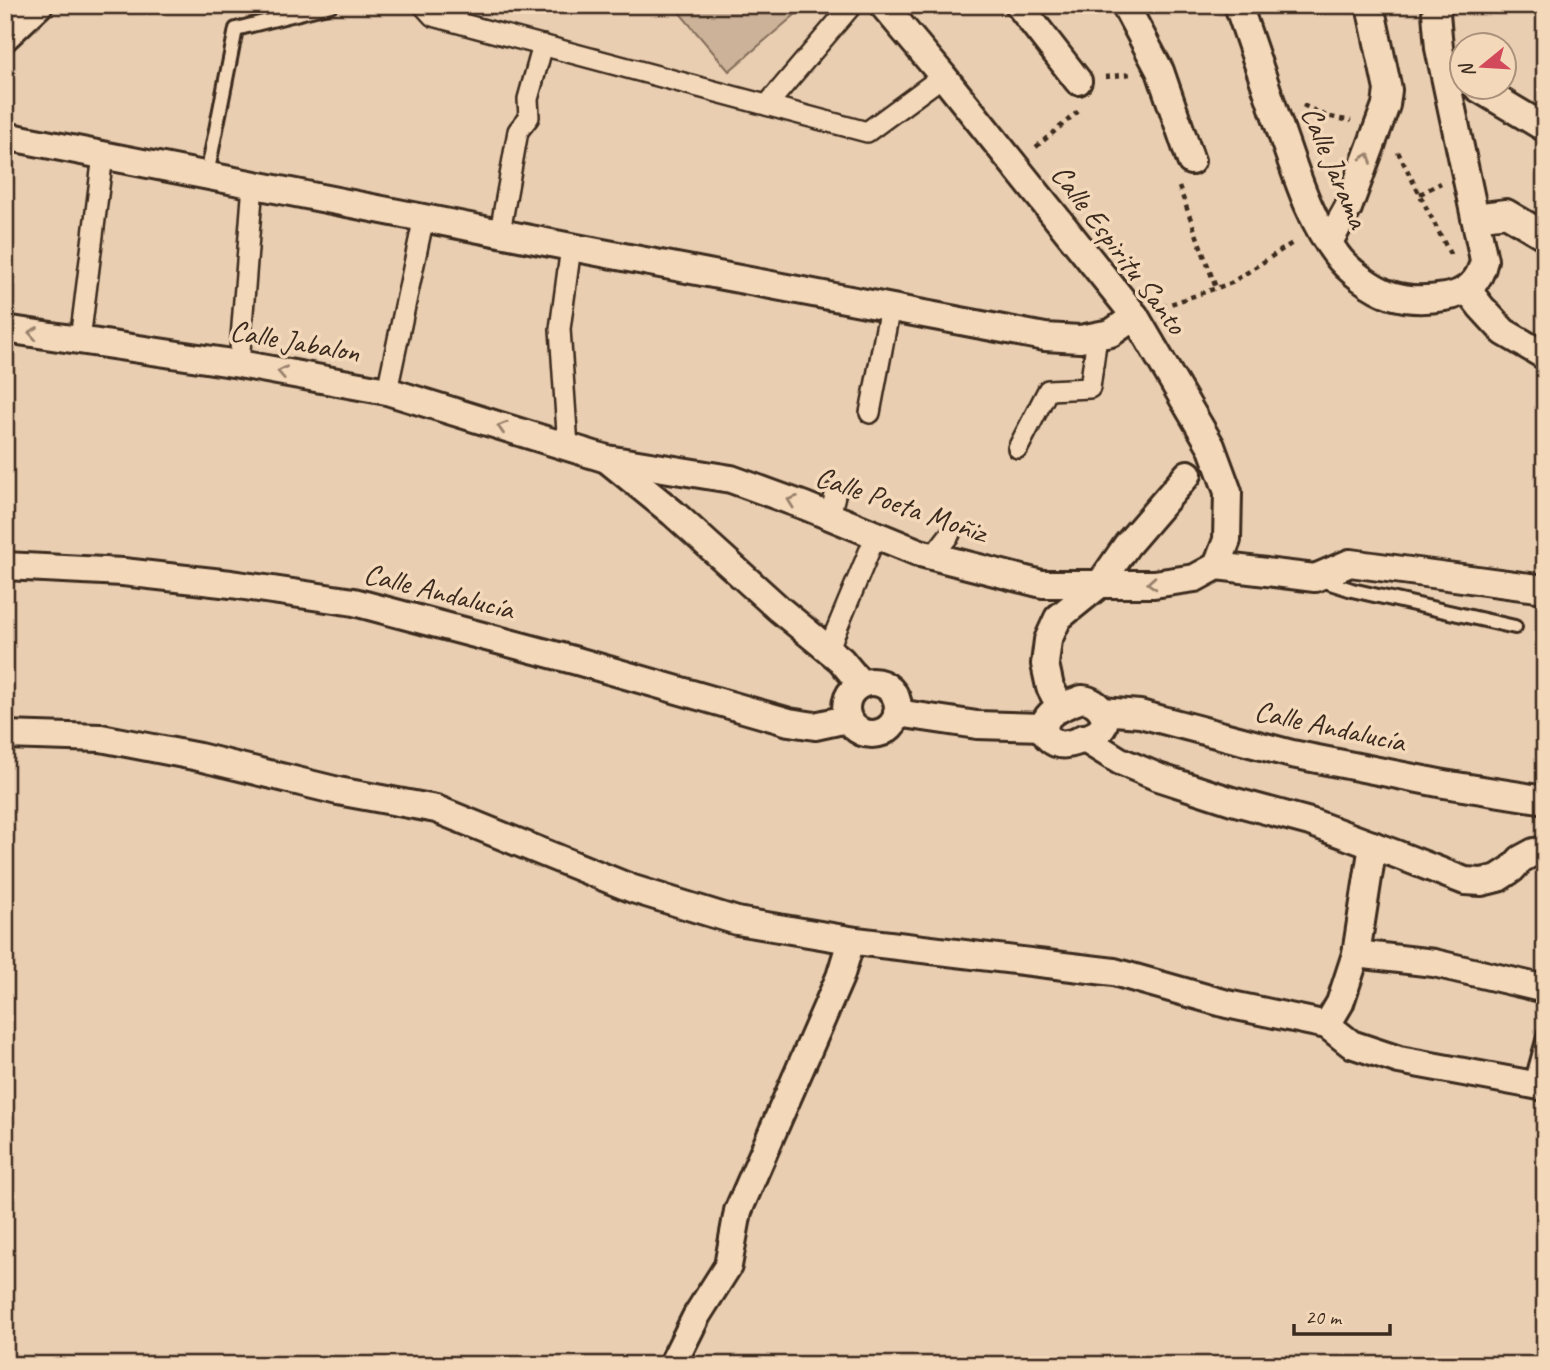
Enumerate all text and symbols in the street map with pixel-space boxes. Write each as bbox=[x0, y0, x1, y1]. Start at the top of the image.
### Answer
north arrow bbox=[1448, 32, 1518, 102]
text: N bbox=[1454, 59, 1481, 80]
street label: Calle Jarama bbox=[1292, 100, 1378, 235]
one-way arrow bbox=[1358, 153, 1372, 165]
street label: Calle Espiritu Santo bbox=[1043, 156, 1196, 343]
street label: Calle Jabalon bbox=[227, 311, 363, 371]
one-way arrow bbox=[27, 326, 39, 341]
one-way arrow bbox=[276, 365, 288, 380]
one-way arrow bbox=[497, 420, 509, 435]
street label: Calle Poeta Moñiz bbox=[811, 457, 995, 552]
one-way arrow bbox=[786, 495, 798, 509]
street label: Calle Andalucía bbox=[360, 554, 520, 628]
one-way arrow bbox=[1146, 575, 1157, 590]
street label: Calle Andalucía bbox=[1251, 691, 1411, 761]
scale bar bbox=[1294, 1293, 1391, 1337]
text: 20 m bbox=[1305, 1304, 1343, 1330]

